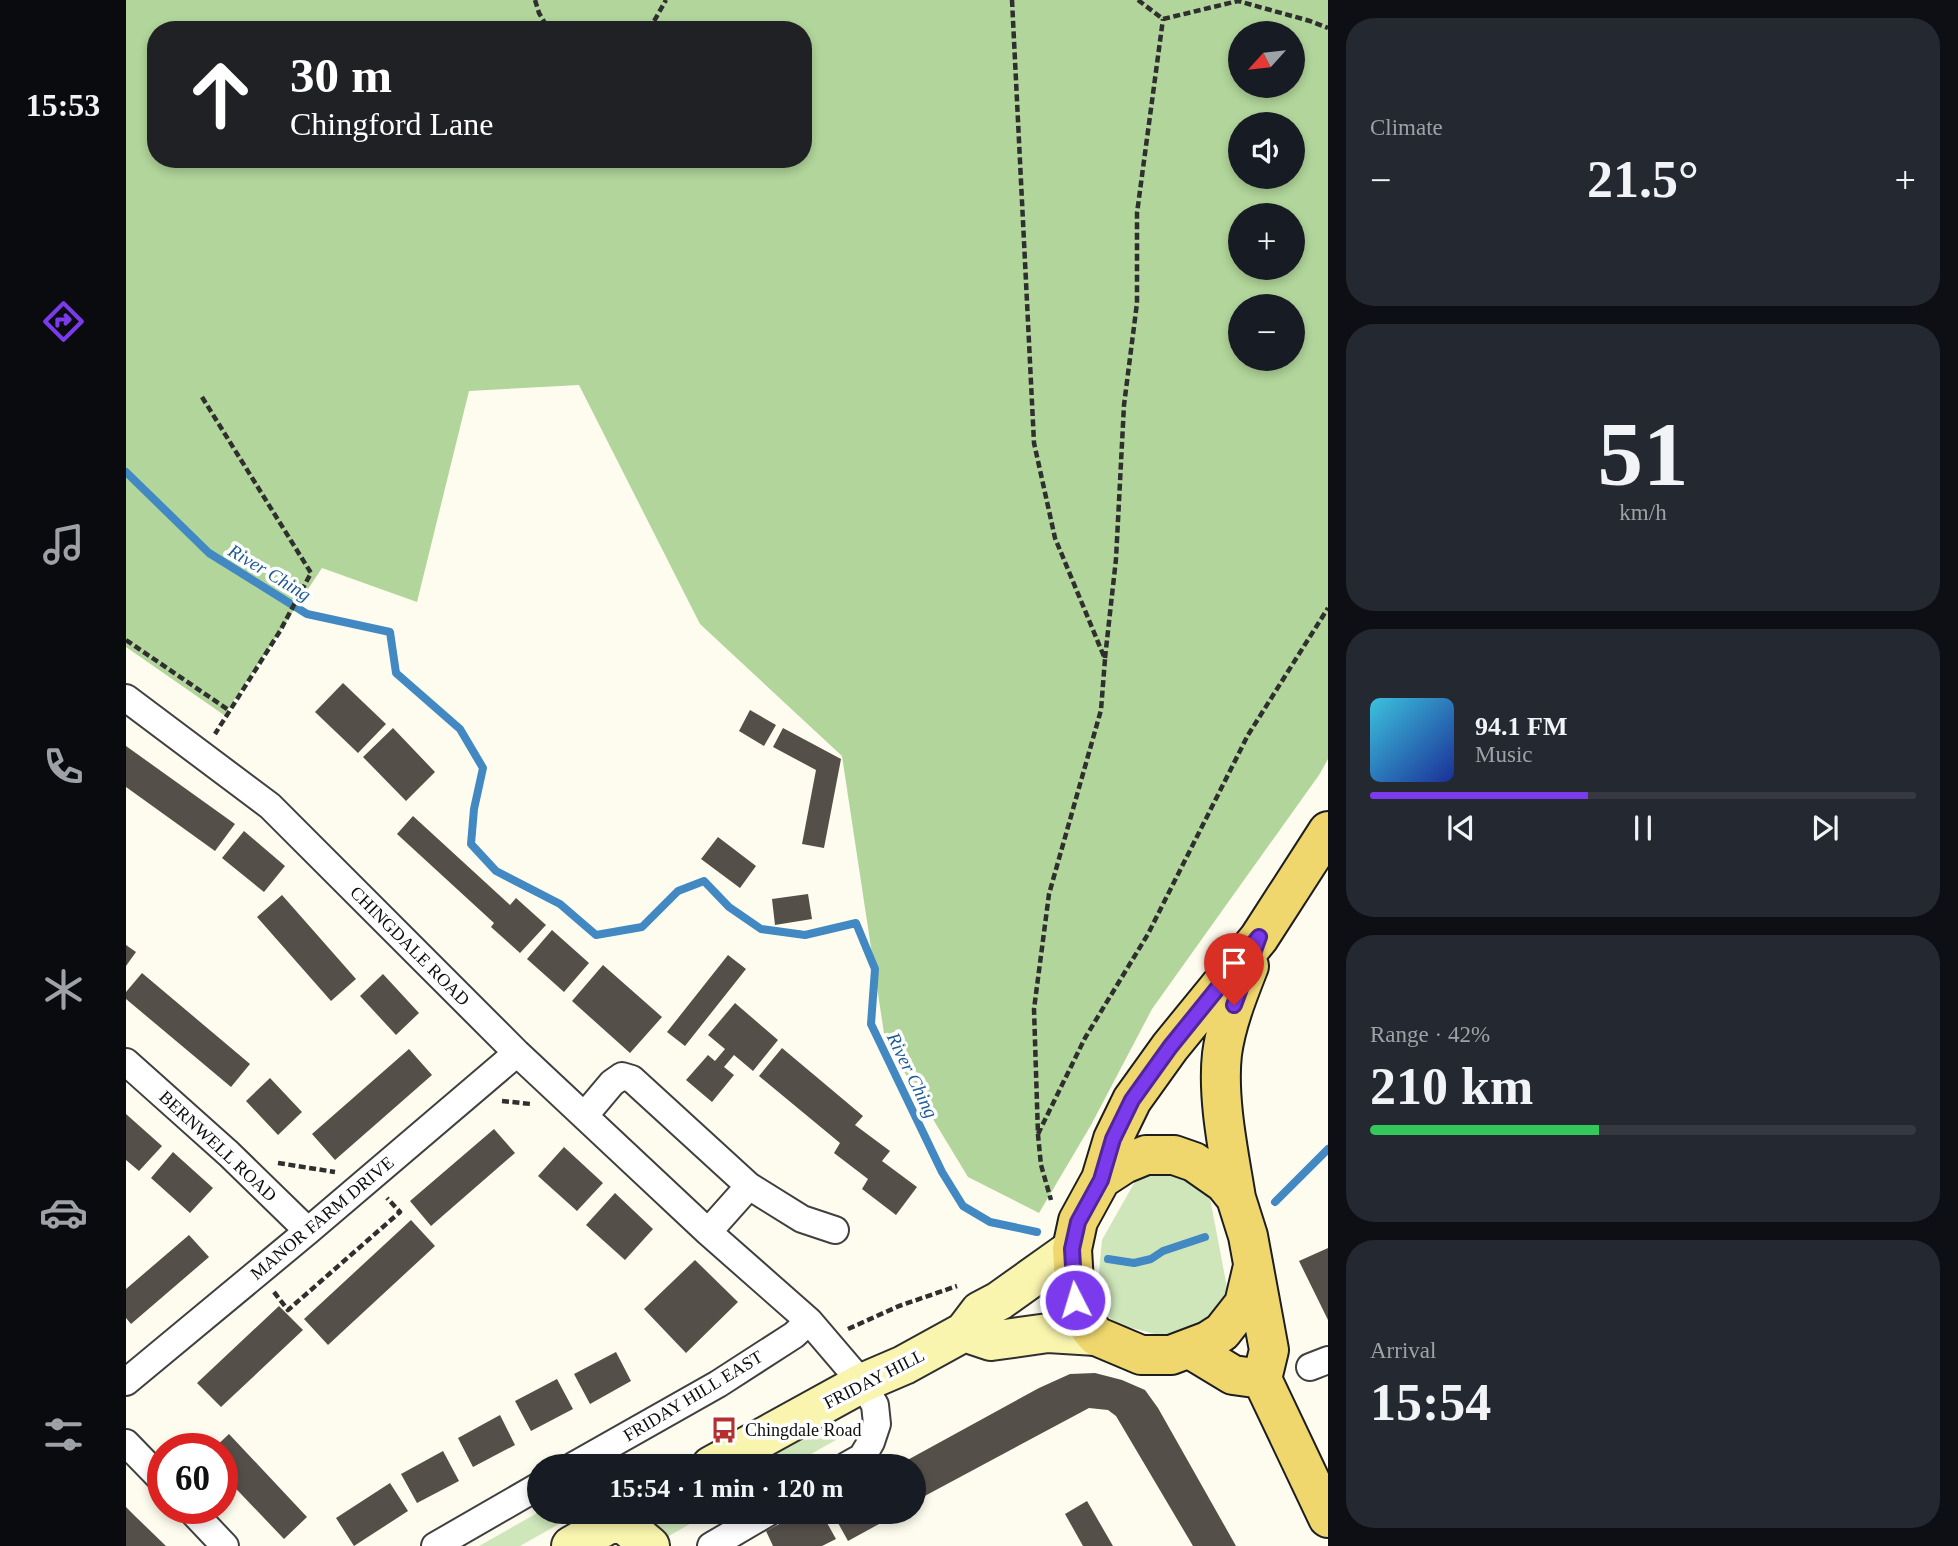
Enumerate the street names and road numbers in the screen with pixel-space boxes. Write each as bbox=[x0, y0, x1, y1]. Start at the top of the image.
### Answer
street label: CHINGDALE ROAD bbox=[346, 882, 474, 1010]
street label: BERNWELL ROAD bbox=[155, 1087, 281, 1205]
street label: MANOR FARM DRIVE bbox=[246, 1152, 398, 1284]
street label: FRIDAY HILL bbox=[820, 1345, 928, 1413]
street label: FRIDAY HILL EAST bbox=[620, 1346, 766, 1446]

